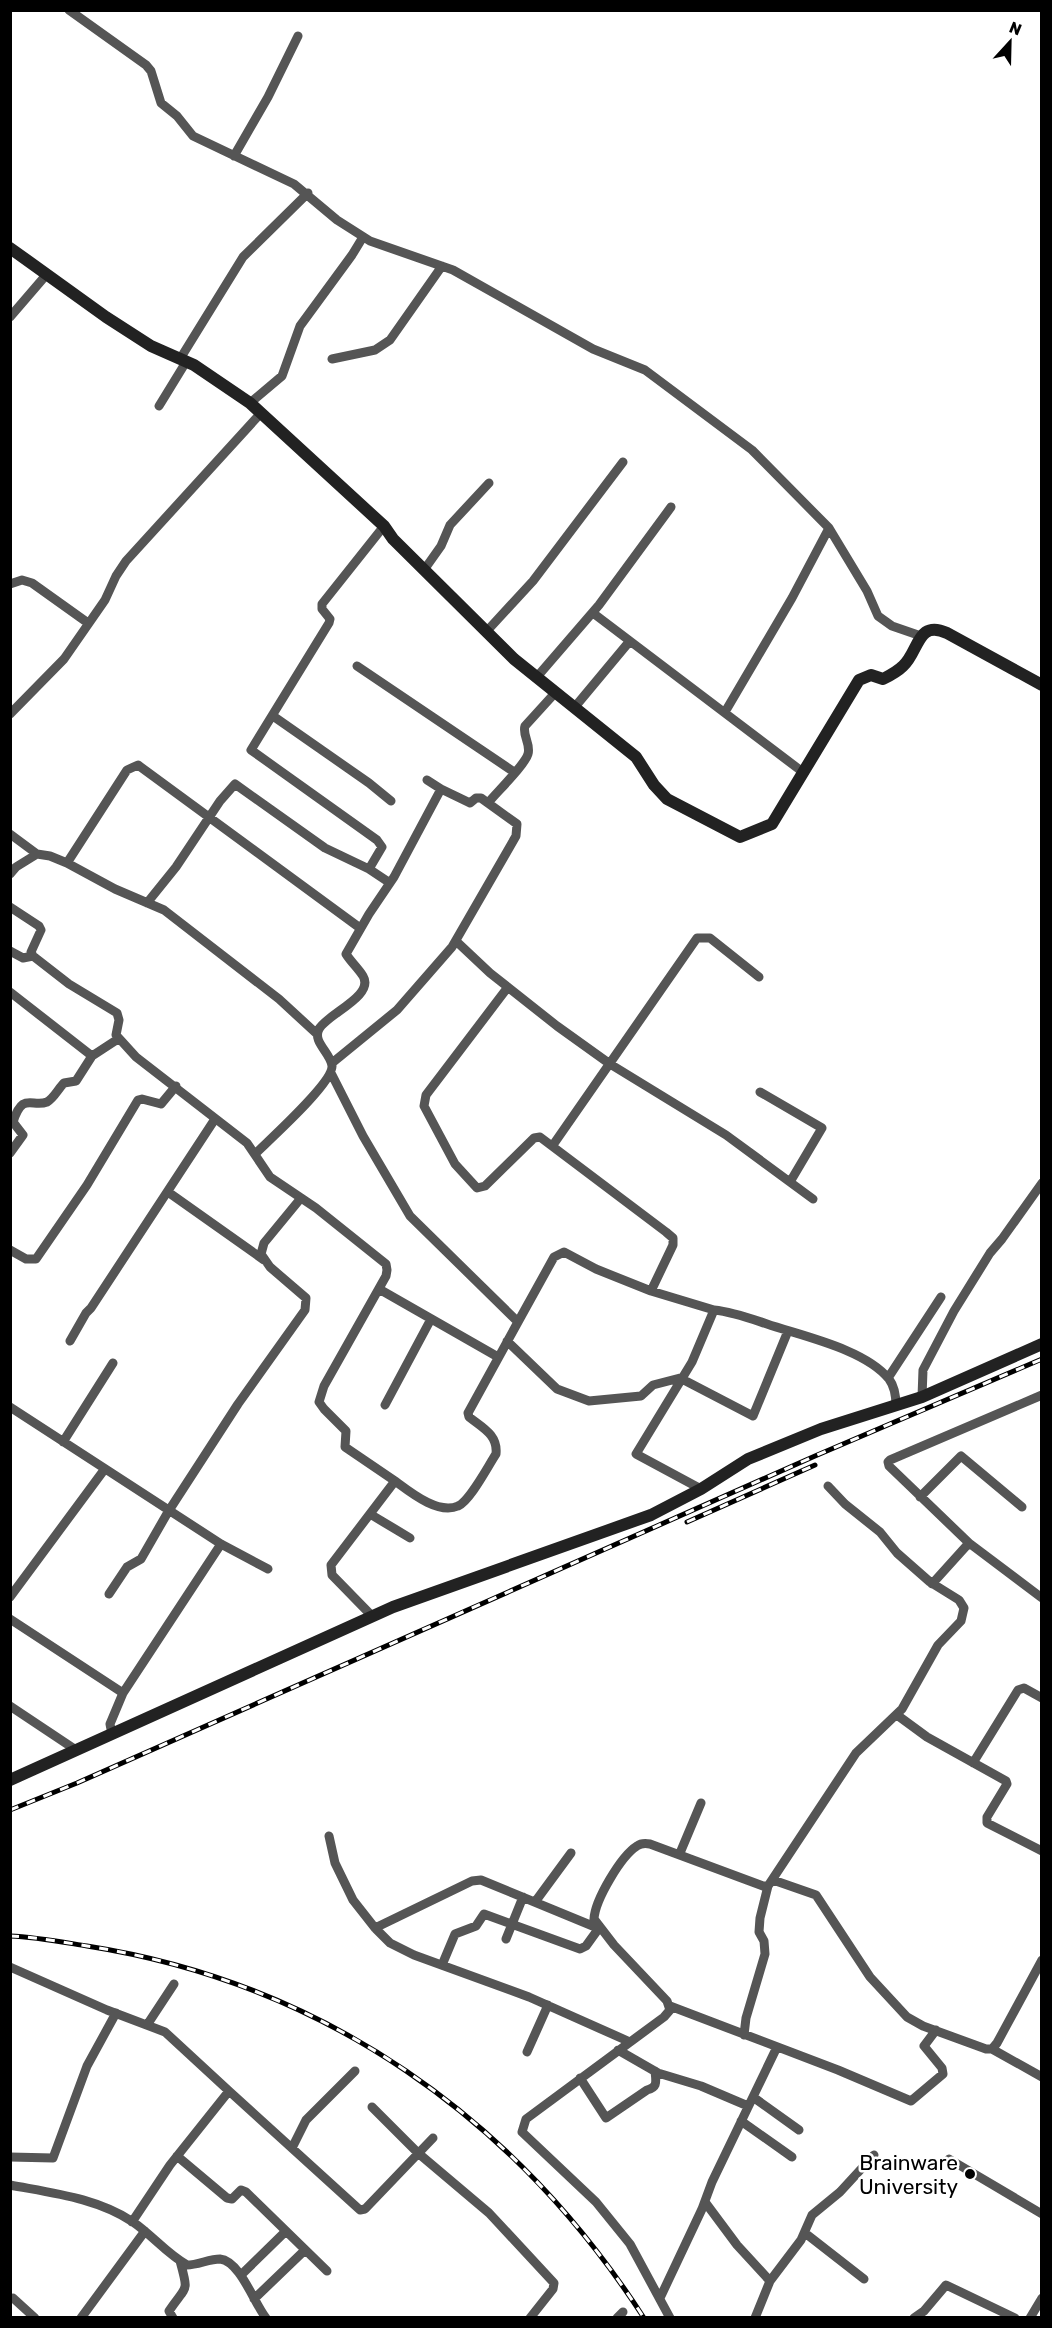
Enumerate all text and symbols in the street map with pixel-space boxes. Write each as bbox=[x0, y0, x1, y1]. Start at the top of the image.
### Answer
north arrow bbox=[980, 12, 1040, 72]
text: N bbox=[1007, 18, 1024, 40]
place label: Brainware University bbox=[859, 2150, 958, 2199]
marker: Brainware University bbox=[963, 2167, 977, 2181]

